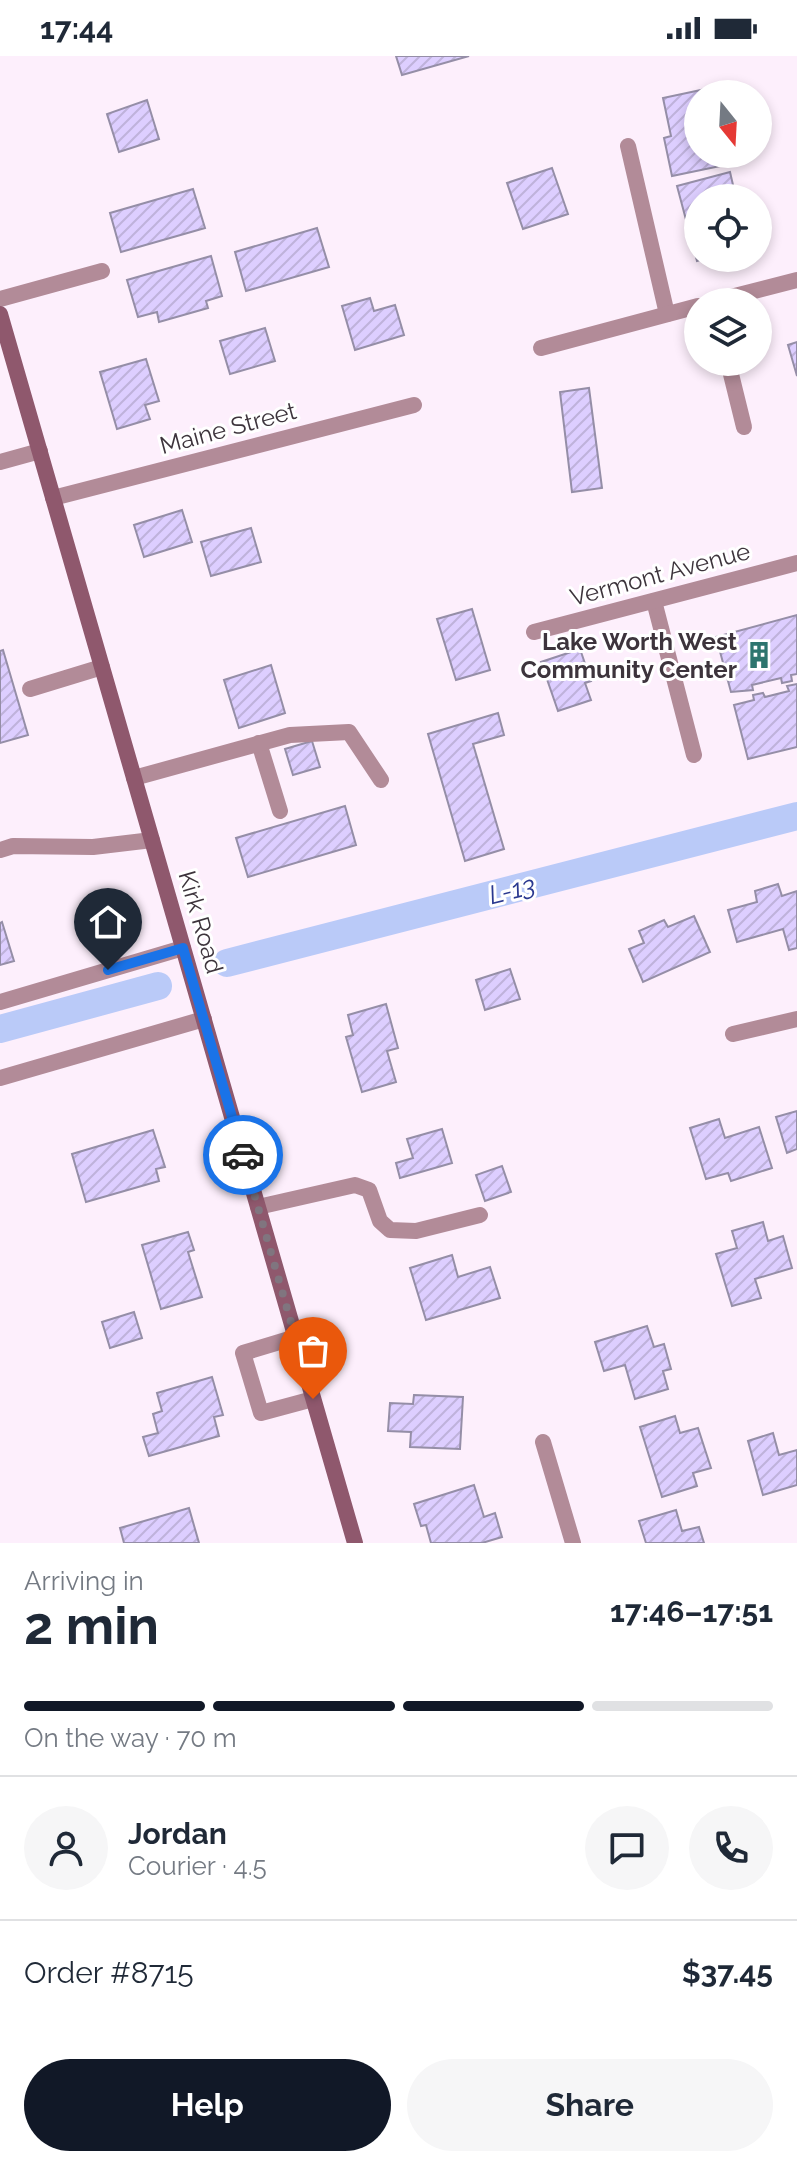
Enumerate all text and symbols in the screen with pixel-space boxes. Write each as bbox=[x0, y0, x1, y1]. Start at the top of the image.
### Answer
text: 17:44 bbox=[40, 11, 113, 46]
north arrow bbox=[684, 80, 772, 168]
map controls bbox=[684, 80, 772, 376]
button: locate bbox=[684, 184, 772, 272]
button: layers bbox=[684, 288, 772, 376]
street label: Maine Street bbox=[157, 396, 299, 460]
street label: Vermont Avenue bbox=[567, 536, 753, 612]
place label: Lake Worth West Community Center bbox=[520, 627, 737, 684]
building icon: Lake Worth West Community Center bbox=[744, 640, 774, 670]
street label: Kirk Road bbox=[173, 867, 229, 977]
water label: L-13 bbox=[486, 870, 538, 910]
pin bbox=[74, 888, 142, 970]
icon: home bbox=[86, 900, 130, 944]
courier bbox=[203, 1115, 283, 1195]
icon: car bbox=[221, 1133, 265, 1177]
pin bbox=[279, 1317, 347, 1399]
icon: bag bbox=[291, 1329, 335, 1373]
text: Arriving in bbox=[24, 1566, 144, 1596]
text: 17:46–17:51 bbox=[610, 1594, 773, 1629]
text: 2 min bbox=[24, 1595, 159, 1656]
text: On the way · 70 m bbox=[24, 1723, 237, 1753]
button: person bbox=[24, 1806, 108, 1890]
button: chat bbox=[585, 1806, 669, 1890]
button: phone bbox=[689, 1806, 773, 1890]
text: Jordan bbox=[128, 1816, 227, 1851]
text: Courier · 4.5 bbox=[128, 1851, 267, 1881]
text: Order #8715 bbox=[24, 1955, 194, 1990]
text: $37.45 bbox=[682, 1955, 773, 1990]
button: Help bbox=[24, 2059, 391, 2151]
button: Share bbox=[407, 2059, 773, 2151]

